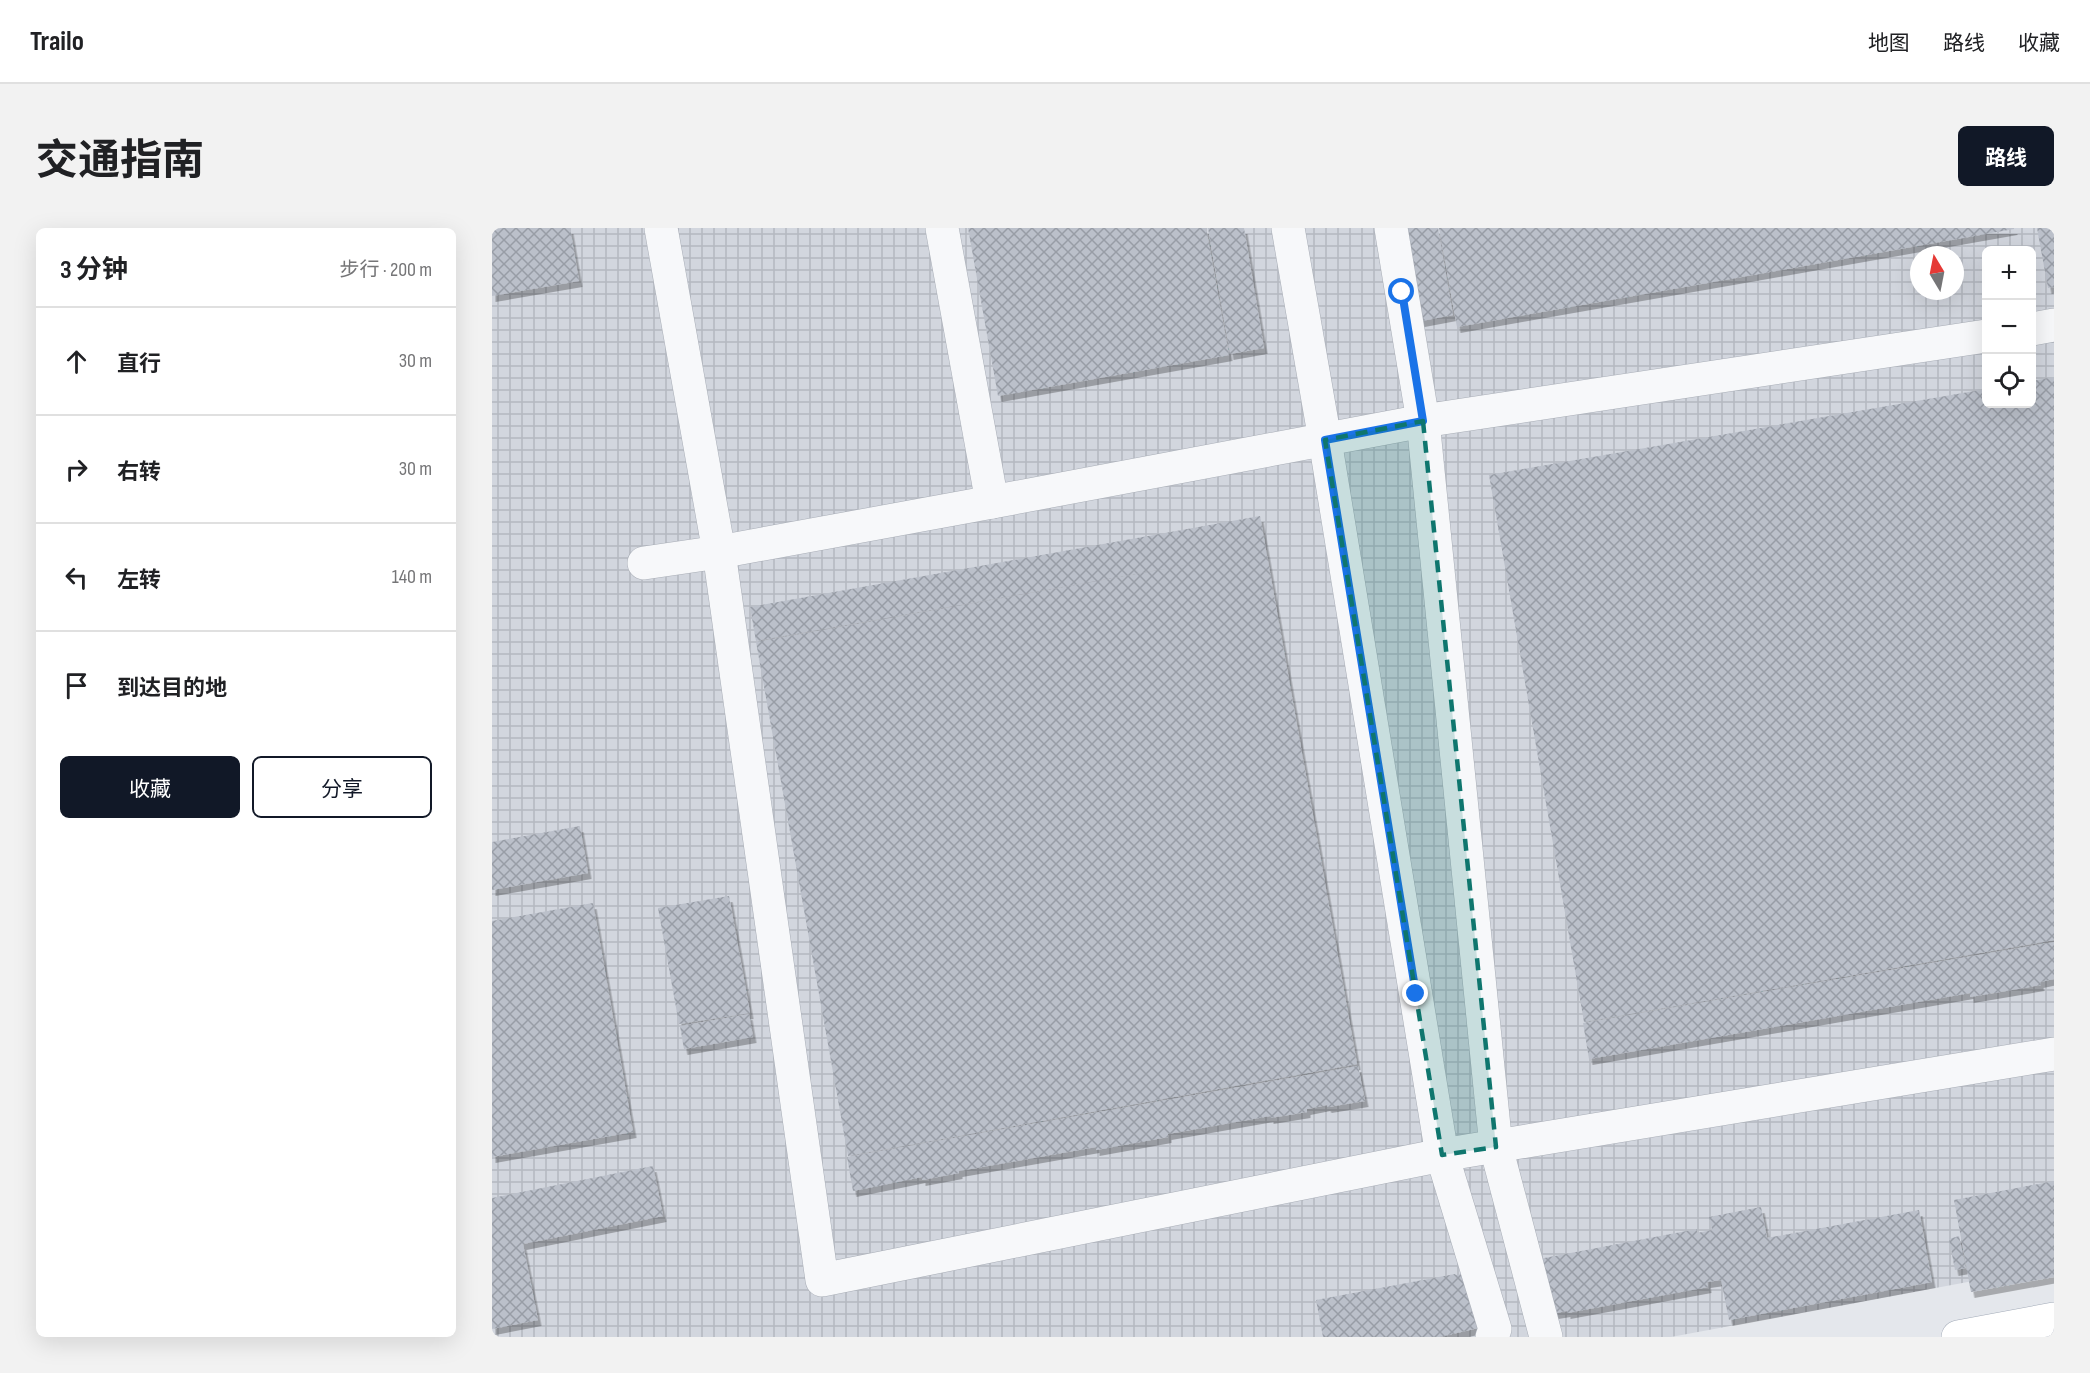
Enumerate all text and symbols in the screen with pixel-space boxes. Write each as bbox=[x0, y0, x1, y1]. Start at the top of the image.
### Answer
text: Trailo bbox=[30, 25, 84, 58]
text: 地图 bbox=[1868, 31, 1910, 56]
text: 路线 bbox=[1943, 31, 1985, 56]
text: 收藏 bbox=[2018, 31, 2060, 56]
button: 路线 bbox=[1958, 126, 2054, 186]
text: 交通指南 bbox=[36, 136, 204, 187]
north arrow bbox=[1910, 246, 1964, 300]
map controls bbox=[1982, 246, 2036, 408]
button: + bbox=[1982, 246, 2036, 300]
text: 3 分钟 bbox=[60, 255, 128, 286]
text: 步行 · 200 m bbox=[340, 258, 432, 282]
route start bbox=[1388, 278, 1414, 304]
button: − bbox=[1982, 300, 2036, 354]
icon: ahead bbox=[60, 345, 93, 378]
text: 30 m bbox=[399, 349, 432, 373]
text: 直行 bbox=[117, 351, 161, 378]
button: locate bbox=[1982, 354, 2036, 408]
icon: right bbox=[60, 453, 93, 486]
text: 30 m bbox=[399, 457, 432, 481]
text: 右转 bbox=[117, 459, 161, 486]
icon: left bbox=[60, 561, 93, 594]
text: 140 m bbox=[392, 565, 432, 589]
text: 左转 bbox=[117, 567, 161, 594]
icon: arrive bbox=[60, 669, 93, 702]
text: 到达目的地 bbox=[117, 675, 227, 702]
button: 收藏 bbox=[60, 756, 240, 818]
button: 分享 bbox=[252, 756, 432, 818]
route end bbox=[1402, 980, 1428, 1006]

